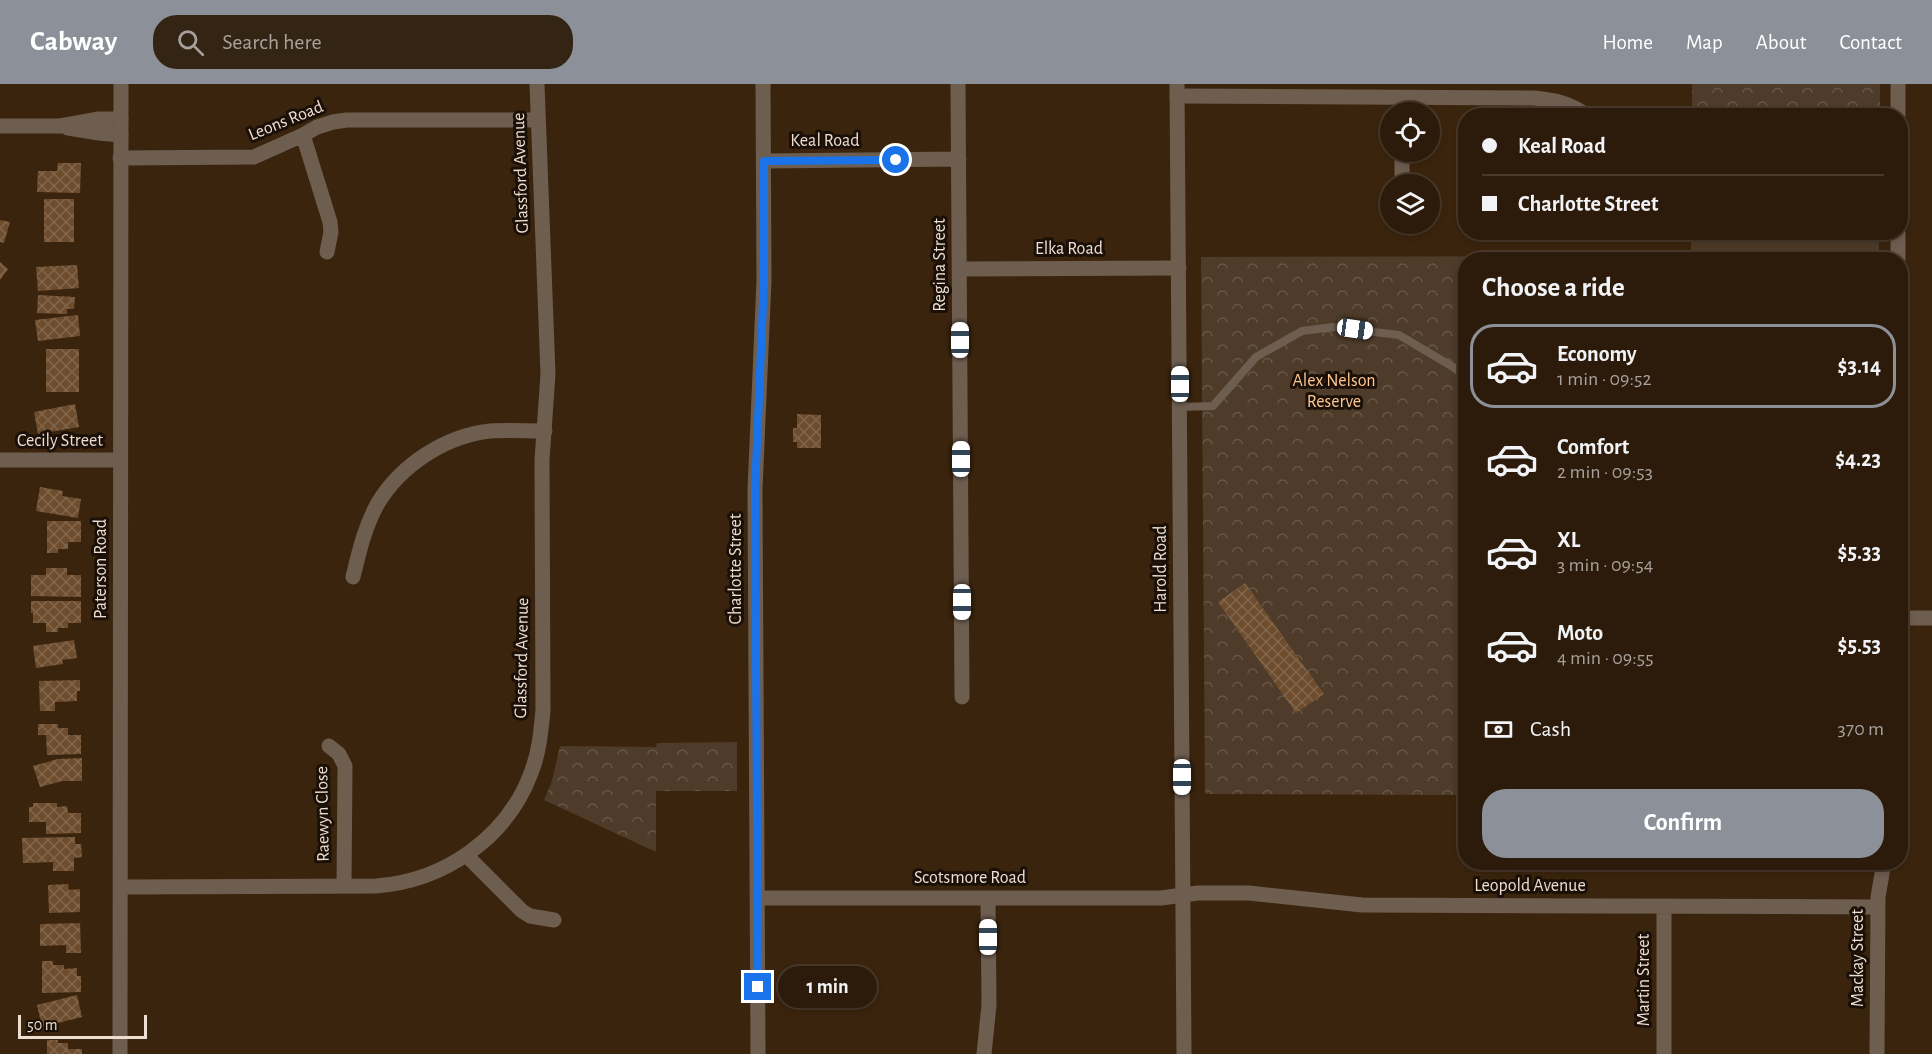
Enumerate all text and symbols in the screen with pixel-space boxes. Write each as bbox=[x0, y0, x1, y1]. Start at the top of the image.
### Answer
search box bbox=[153, 15, 573, 69]
icon: search bbox=[174, 26, 207, 59]
text: Cabway bbox=[30, 28, 117, 56]
text: Search here bbox=[222, 31, 322, 53]
text: Home bbox=[1602, 32, 1653, 53]
text: Map bbox=[1686, 32, 1723, 53]
text: About bbox=[1756, 32, 1806, 53]
text: Contact bbox=[1839, 32, 1902, 53]
street label: Leons Road bbox=[246, 98, 326, 144]
map controls bbox=[1380, 102, 1440, 234]
button: locate bbox=[1380, 102, 1440, 162]
street label: Glassford Avenue bbox=[510, 112, 532, 234]
street label: Keal Road bbox=[790, 132, 860, 150]
text: Keal Road bbox=[1518, 135, 1606, 157]
route start bbox=[882, 146, 909, 173]
button: layers bbox=[1380, 174, 1440, 234]
text: Charlotte Street bbox=[1518, 193, 1658, 215]
street label: Regina Street bbox=[931, 218, 949, 312]
street label: Elka Road bbox=[1035, 240, 1103, 258]
text: Choose a ride bbox=[1482, 274, 1625, 301]
car bbox=[1336, 318, 1374, 340]
car bbox=[951, 322, 969, 358]
icon: car bbox=[1485, 339, 1539, 393]
text: Economy bbox=[1557, 343, 1637, 365]
text: $3.14 bbox=[1838, 355, 1881, 377]
car bbox=[1171, 366, 1189, 402]
text: 1 min · 09:52 bbox=[1557, 369, 1652, 389]
park label: Alex Nelson Reserve bbox=[1292, 372, 1376, 411]
street label: Cecily Street bbox=[17, 432, 103, 450]
icon: car bbox=[1485, 432, 1539, 486]
text: Comfort bbox=[1557, 436, 1629, 458]
car bbox=[952, 441, 970, 477]
text: $4.23 bbox=[1835, 448, 1881, 470]
text: 2 min · 09:53 bbox=[1557, 462, 1653, 482]
street label: Charlotte Street bbox=[727, 513, 745, 624]
street label: Paterson Road bbox=[92, 519, 110, 619]
street label: Harold Road bbox=[1152, 525, 1170, 613]
icon: car bbox=[1485, 525, 1539, 579]
text: XL bbox=[1557, 529, 1580, 551]
text: $5.33 bbox=[1838, 541, 1881, 563]
text: 3 min · 09:54 bbox=[1557, 555, 1653, 575]
car bbox=[953, 584, 971, 620]
street label: Glassford Avenue bbox=[512, 597, 532, 719]
icon: car bbox=[1485, 618, 1539, 672]
text: Moto bbox=[1557, 622, 1603, 644]
text: $5.53 bbox=[1838, 634, 1881, 656]
text: 4 min · 09:55 bbox=[1557, 648, 1654, 668]
icon: cash bbox=[1482, 713, 1515, 746]
text: Cash bbox=[1530, 718, 1571, 740]
text: 370 m bbox=[1838, 719, 1884, 739]
car bbox=[1173, 759, 1191, 795]
street label: Raewyn Close bbox=[313, 766, 333, 862]
button: Confirm bbox=[1482, 789, 1884, 858]
street label: Scotsmore Road bbox=[914, 869, 1026, 887]
street label: Leopold Avenue bbox=[1474, 877, 1586, 895]
street label: Mackay Street bbox=[1849, 909, 1867, 1007]
car bbox=[979, 919, 997, 955]
street label: Martin Street bbox=[1635, 933, 1653, 1026]
callout: 1 min bbox=[779, 966, 878, 1008]
route end bbox=[744, 973, 771, 1000]
text: 1 min bbox=[806, 977, 849, 997]
scale bar bbox=[18, 1012, 147, 1040]
text: 50 m bbox=[27, 1017, 58, 1033]

